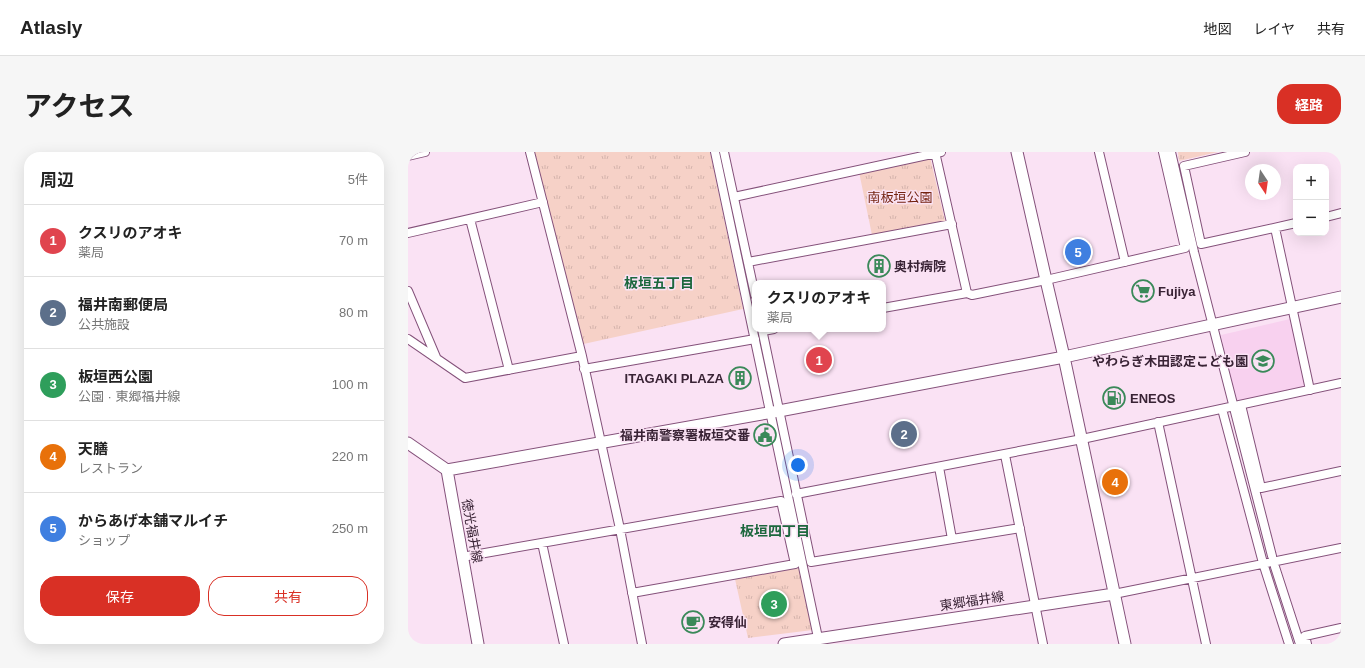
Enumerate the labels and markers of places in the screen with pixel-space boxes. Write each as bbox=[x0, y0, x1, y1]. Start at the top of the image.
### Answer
pin: 5 bbox=[1065, 237, 1091, 267]
building icon: 奥村病院 bbox=[866, 253, 892, 279]
place label: 奥村病院 bbox=[894, 259, 946, 274]
supermarket icon: Fujiya bbox=[1130, 278, 1156, 304]
place label: Fujiya bbox=[1158, 284, 1196, 299]
pin: 1 bbox=[806, 345, 832, 375]
school or university icon: やわらぎ木田認定こども園 bbox=[1250, 348, 1276, 374]
place label: やわらぎ木田認定こども園 bbox=[1092, 354, 1248, 369]
building icon: ITAGAKI PLAZA bbox=[727, 365, 753, 391]
place label: ITAGAKI PLAZA bbox=[625, 371, 725, 386]
fuel station icon: ENEOS bbox=[1101, 385, 1127, 411]
place label: ENEOS bbox=[1130, 391, 1176, 406]
pin: 2 bbox=[891, 419, 917, 449]
public building icon: 福井南警察署板垣交番 bbox=[752, 422, 778, 448]
place label: 福井南警察署板垣交番 bbox=[620, 428, 750, 443]
pin: 4 bbox=[1102, 467, 1128, 497]
pin: 3 bbox=[761, 589, 787, 619]
cafe icon: 安得仙 bbox=[680, 609, 706, 635]
place label: 安得仙 bbox=[708, 615, 747, 630]

